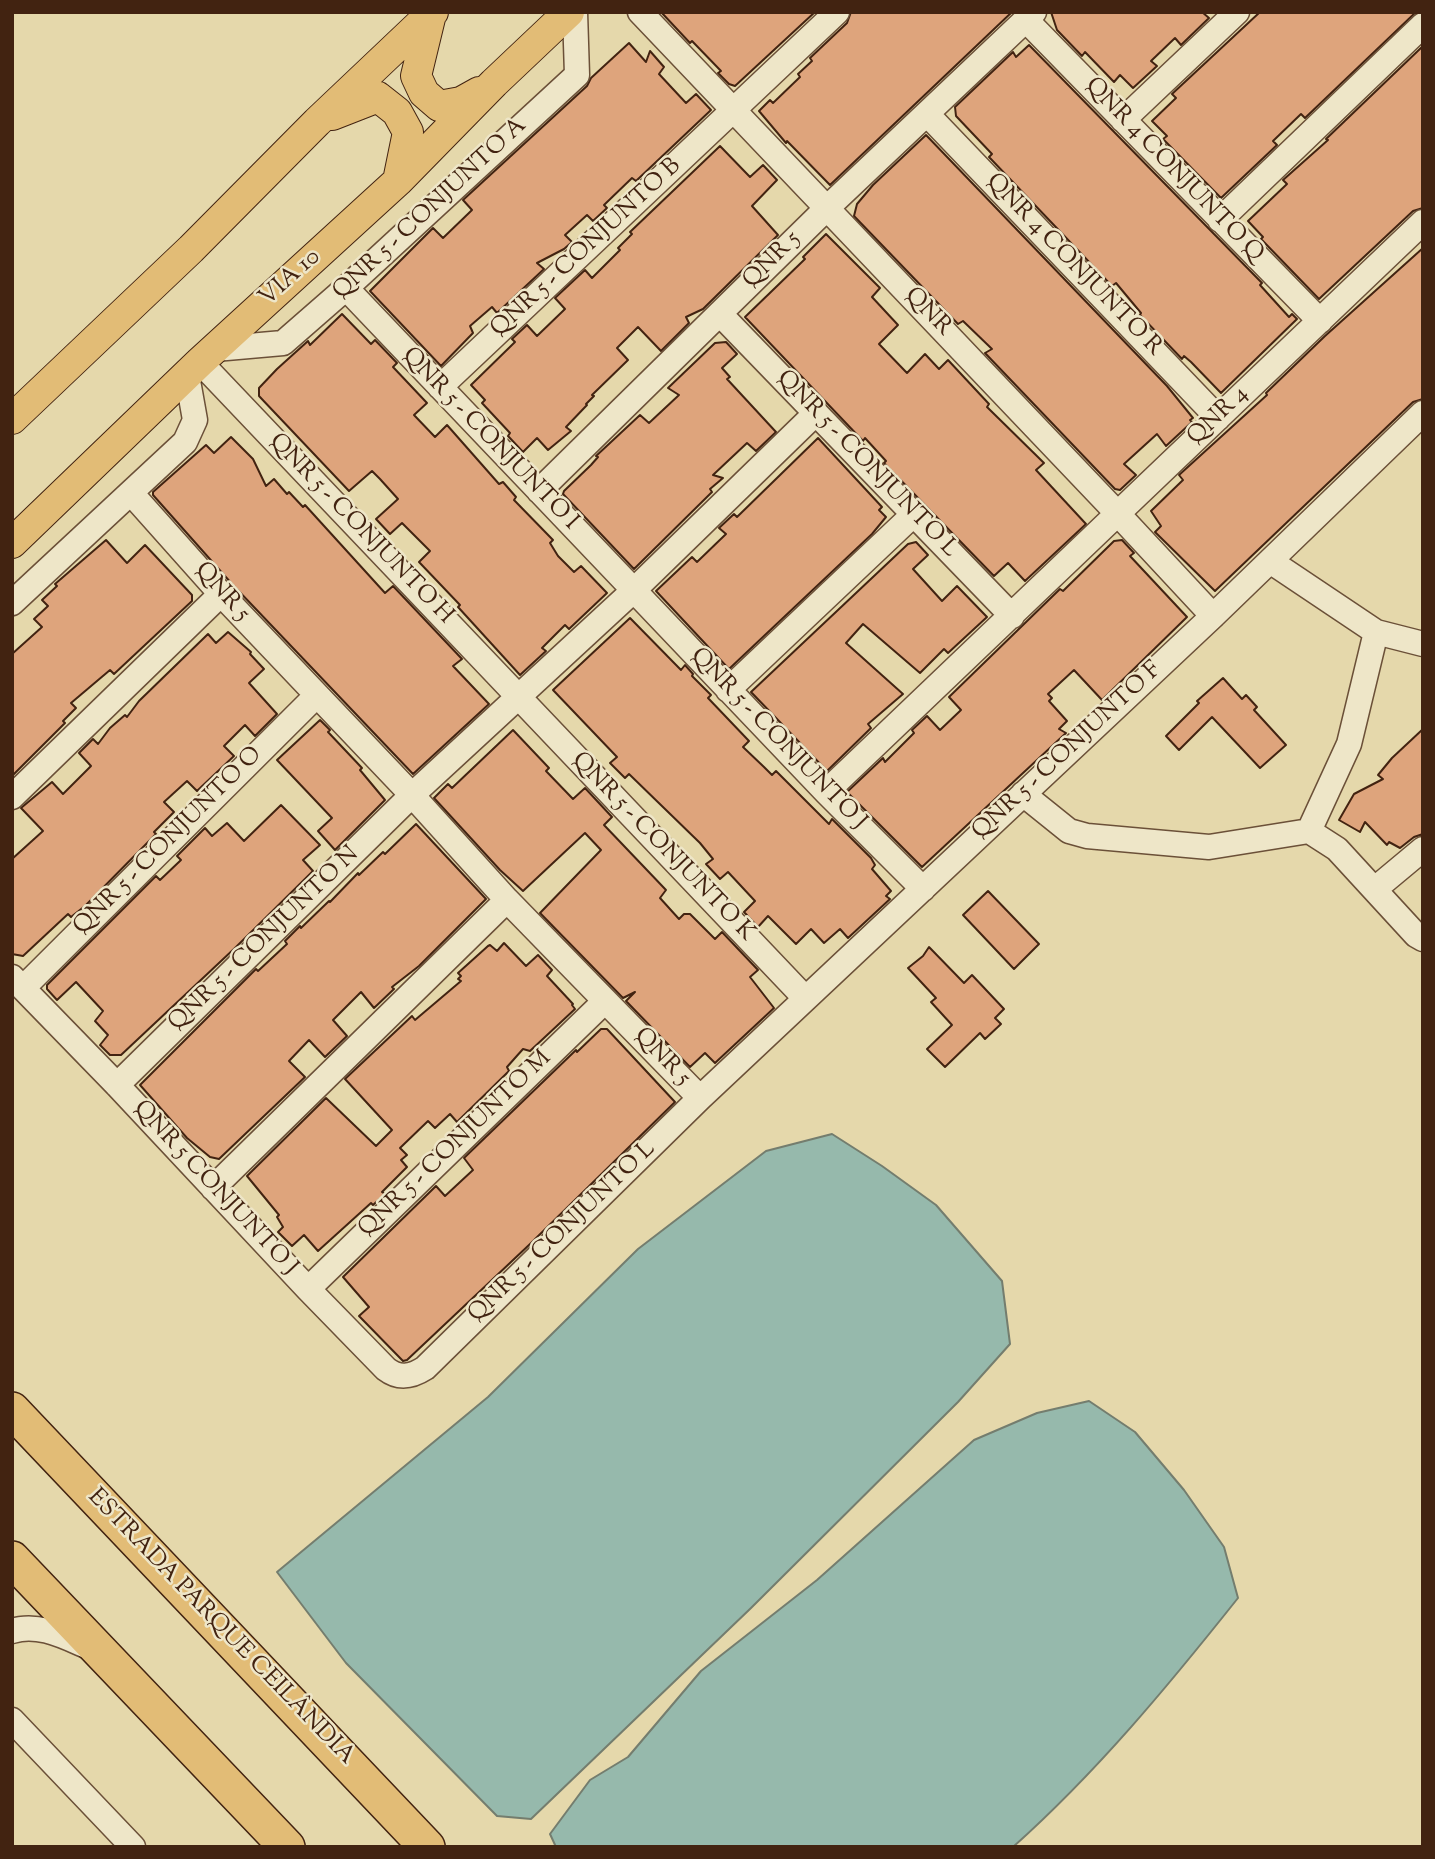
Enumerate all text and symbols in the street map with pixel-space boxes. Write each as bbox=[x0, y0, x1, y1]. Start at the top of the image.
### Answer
street label: QNR 4 CONJUNTO Q bbox=[1077, 73, 1269, 269]
street label: QNR 5 - CONJUNTO A bbox=[328, 113, 534, 307]
street label: QNR 5 - CONJUNTO B bbox=[486, 153, 688, 345]
street label: QNR 4 CONJUNTO R bbox=[978, 169, 1168, 363]
street label: QNR 5 bbox=[738, 226, 808, 296]
street label: VIA 10 bbox=[254, 244, 328, 314]
street label: QNR bbox=[897, 283, 957, 343]
street label: QNR 5 - CONJUNTO I bbox=[394, 343, 584, 537]
street label: QNR 5 - CONJUNTO L bbox=[769, 365, 963, 565]
street label: QNR 4 bbox=[1183, 381, 1255, 453]
street label: QNR 5 - CONJUNTO H bbox=[262, 429, 458, 631]
street label: QNR 5 bbox=[187, 558, 255, 628]
street label: QNR 5 - CONJUNTO J bbox=[683, 643, 871, 837]
street label: QNR 5 - CONJUNTO F bbox=[968, 657, 1168, 847]
street label: QNR 5 - CONJUNTO O bbox=[69, 742, 269, 942]
street label: QNR 5 - CONJUNTO K bbox=[564, 747, 760, 949]
street label: QNR 5 - CONJUNTO N bbox=[164, 841, 366, 1039]
street label: QNR 5 bbox=[627, 1023, 695, 1093]
street label: QNR 5 - CONJUNTO M bbox=[354, 1045, 558, 1245]
street label: QNR 5 CONJUNTO J bbox=[126, 1096, 302, 1282]
street label: QNR 5 - CONJUNTO L bbox=[463, 1136, 663, 1330]
street label: ESTRADA PARQUE CEILÂNDIA bbox=[80, 1484, 360, 1772]

